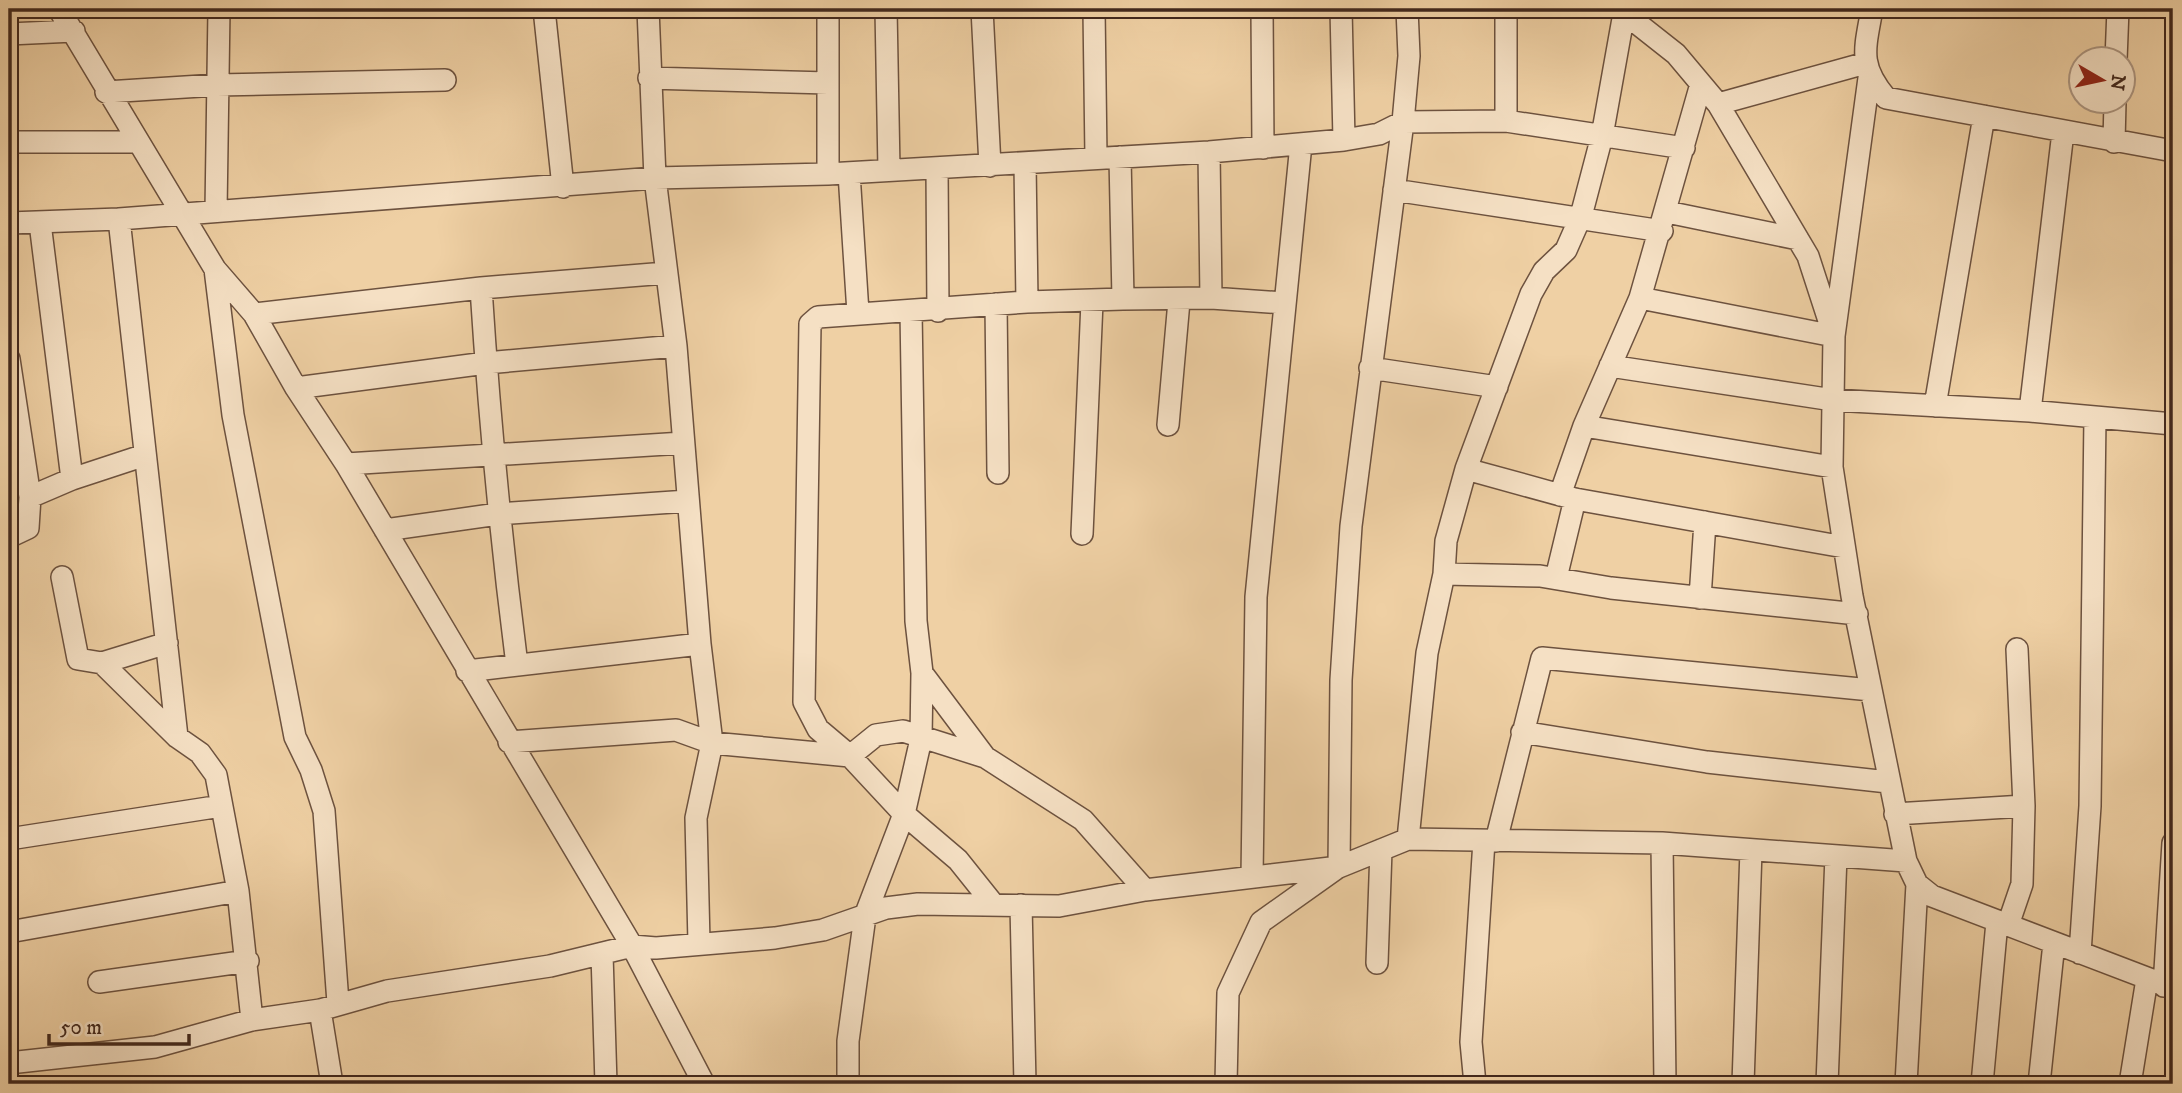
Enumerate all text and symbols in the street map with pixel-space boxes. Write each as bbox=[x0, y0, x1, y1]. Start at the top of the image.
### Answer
north arrow bbox=[2066, 46, 2136, 116]
text: N bbox=[2105, 73, 2130, 92]
scale bar bbox=[49, 1002, 189, 1046]
text: 50 m bbox=[60, 1015, 102, 1041]

